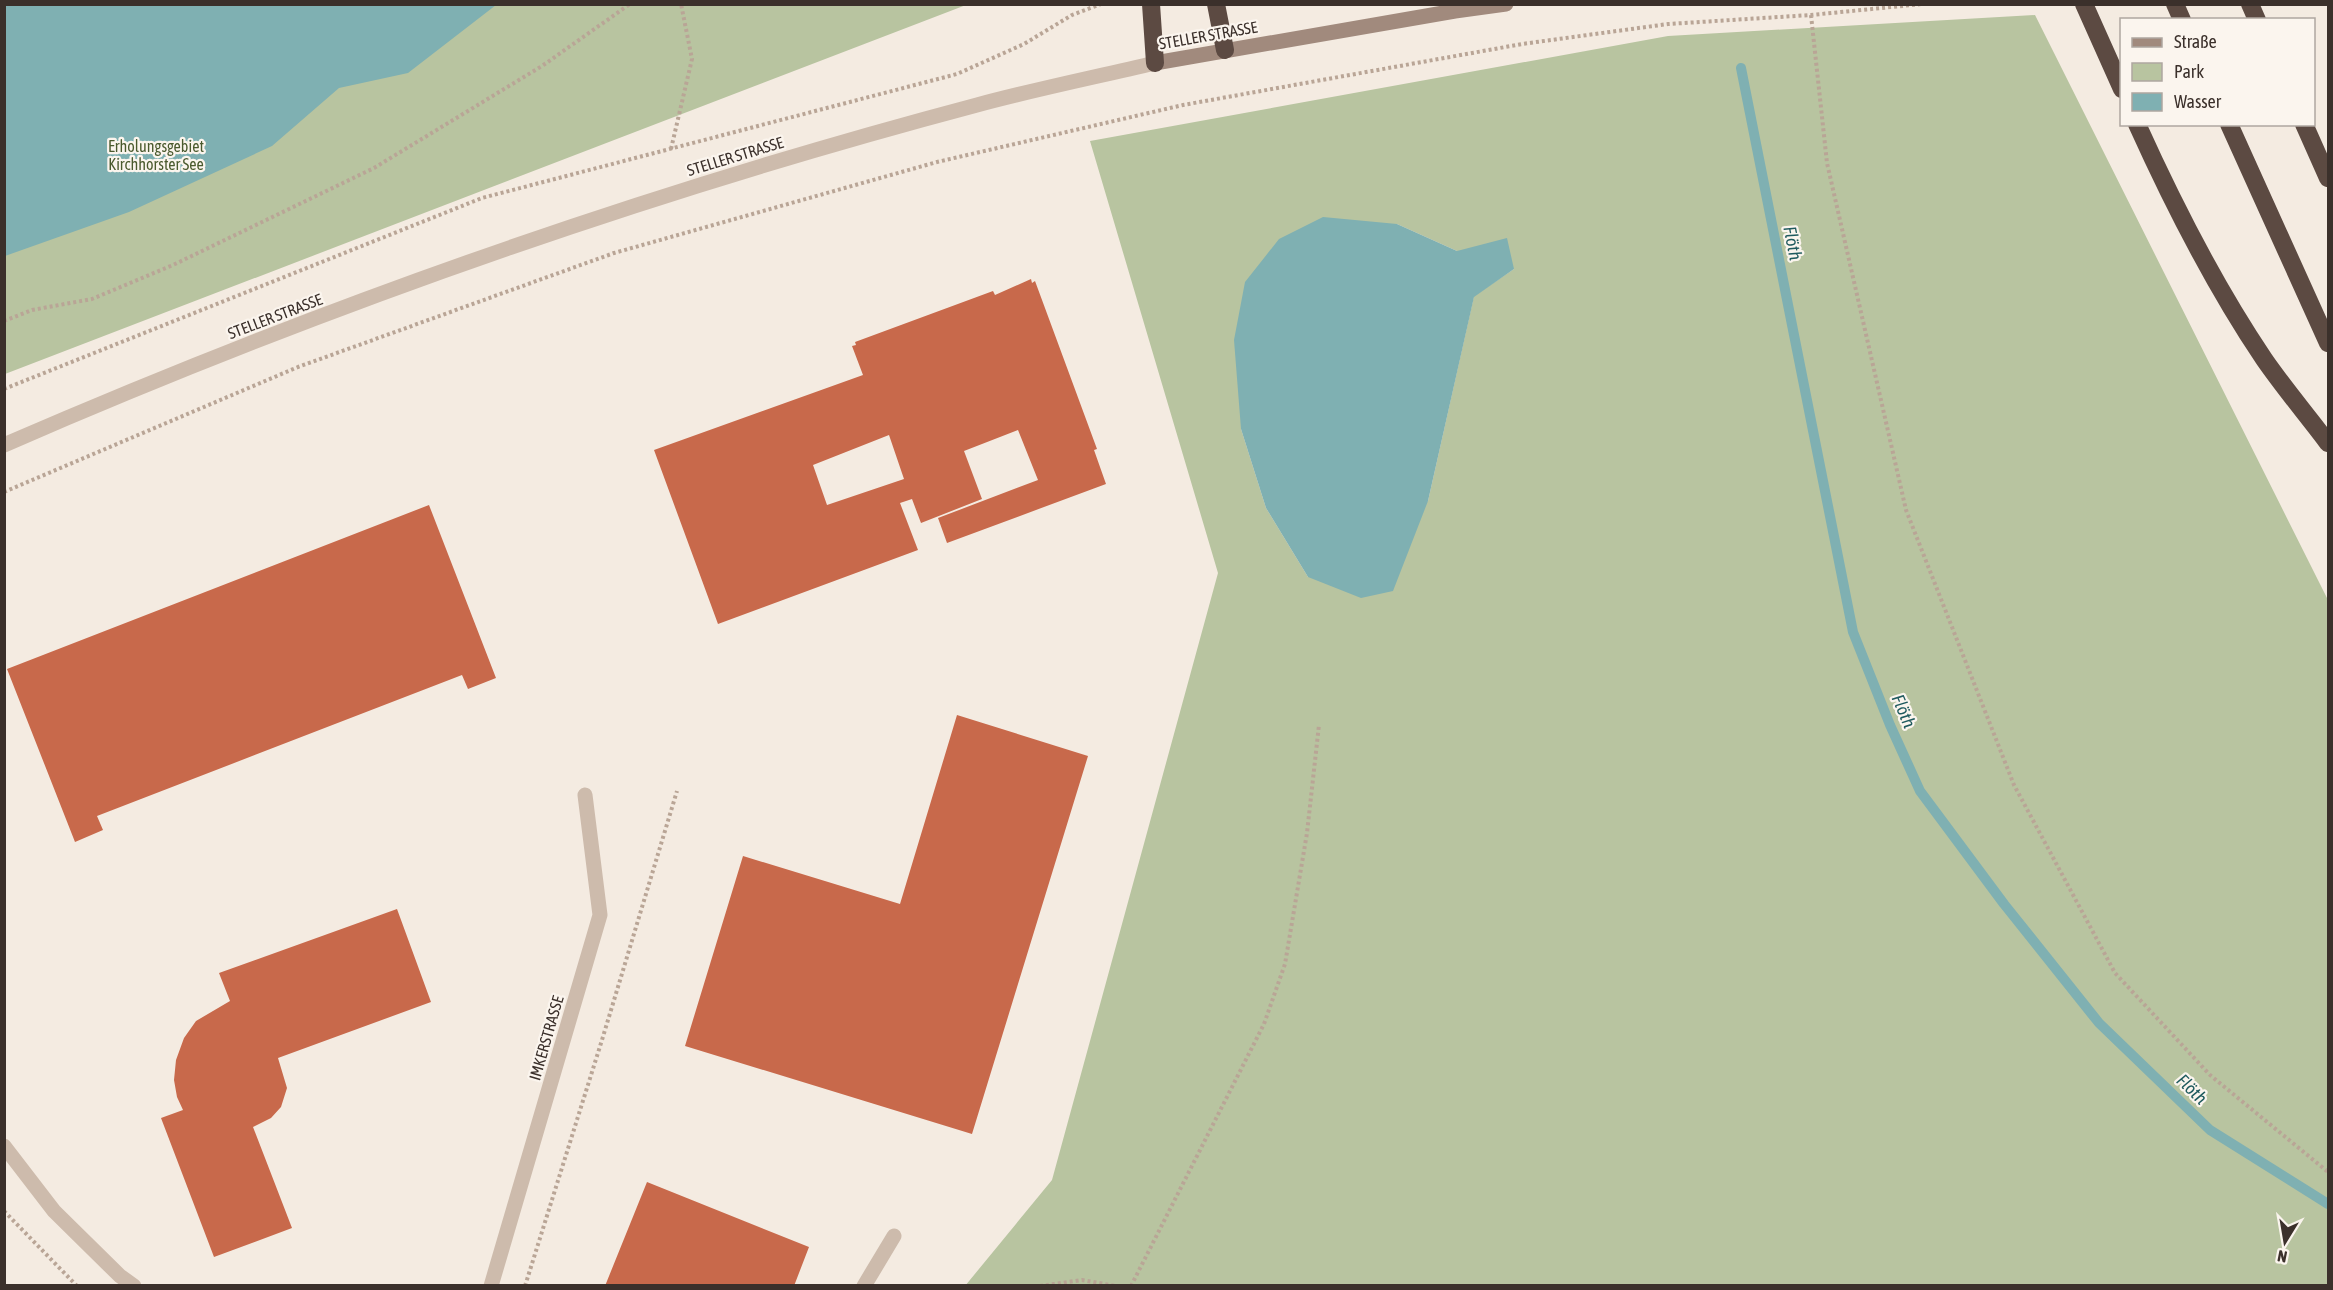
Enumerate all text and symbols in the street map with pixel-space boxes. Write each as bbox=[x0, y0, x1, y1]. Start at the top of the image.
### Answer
street label: STELLER STRASSE bbox=[1157, 17, 1259, 53]
legend bbox=[2120, 18, 2315, 126]
text: Straße bbox=[2174, 31, 2217, 52]
text: Park bbox=[2174, 61, 2204, 82]
text: Wasser bbox=[2174, 91, 2222, 112]
street label: STELLER STRASSE bbox=[685, 133, 786, 179]
park label: Erholungsgebiet Kirchhorster See bbox=[108, 137, 204, 173]
water label: Flöth bbox=[1779, 224, 1807, 262]
street label: STELLER STRASSE bbox=[225, 290, 325, 342]
water label: Flöth bbox=[1888, 691, 1920, 731]
street label: IMKERSTRASSE bbox=[525, 993, 567, 1082]
water label: Flöth bbox=[2172, 1070, 2212, 1109]
north arrow bbox=[2255, 1212, 2315, 1272]
text: N bbox=[2276, 1247, 2288, 1266]

